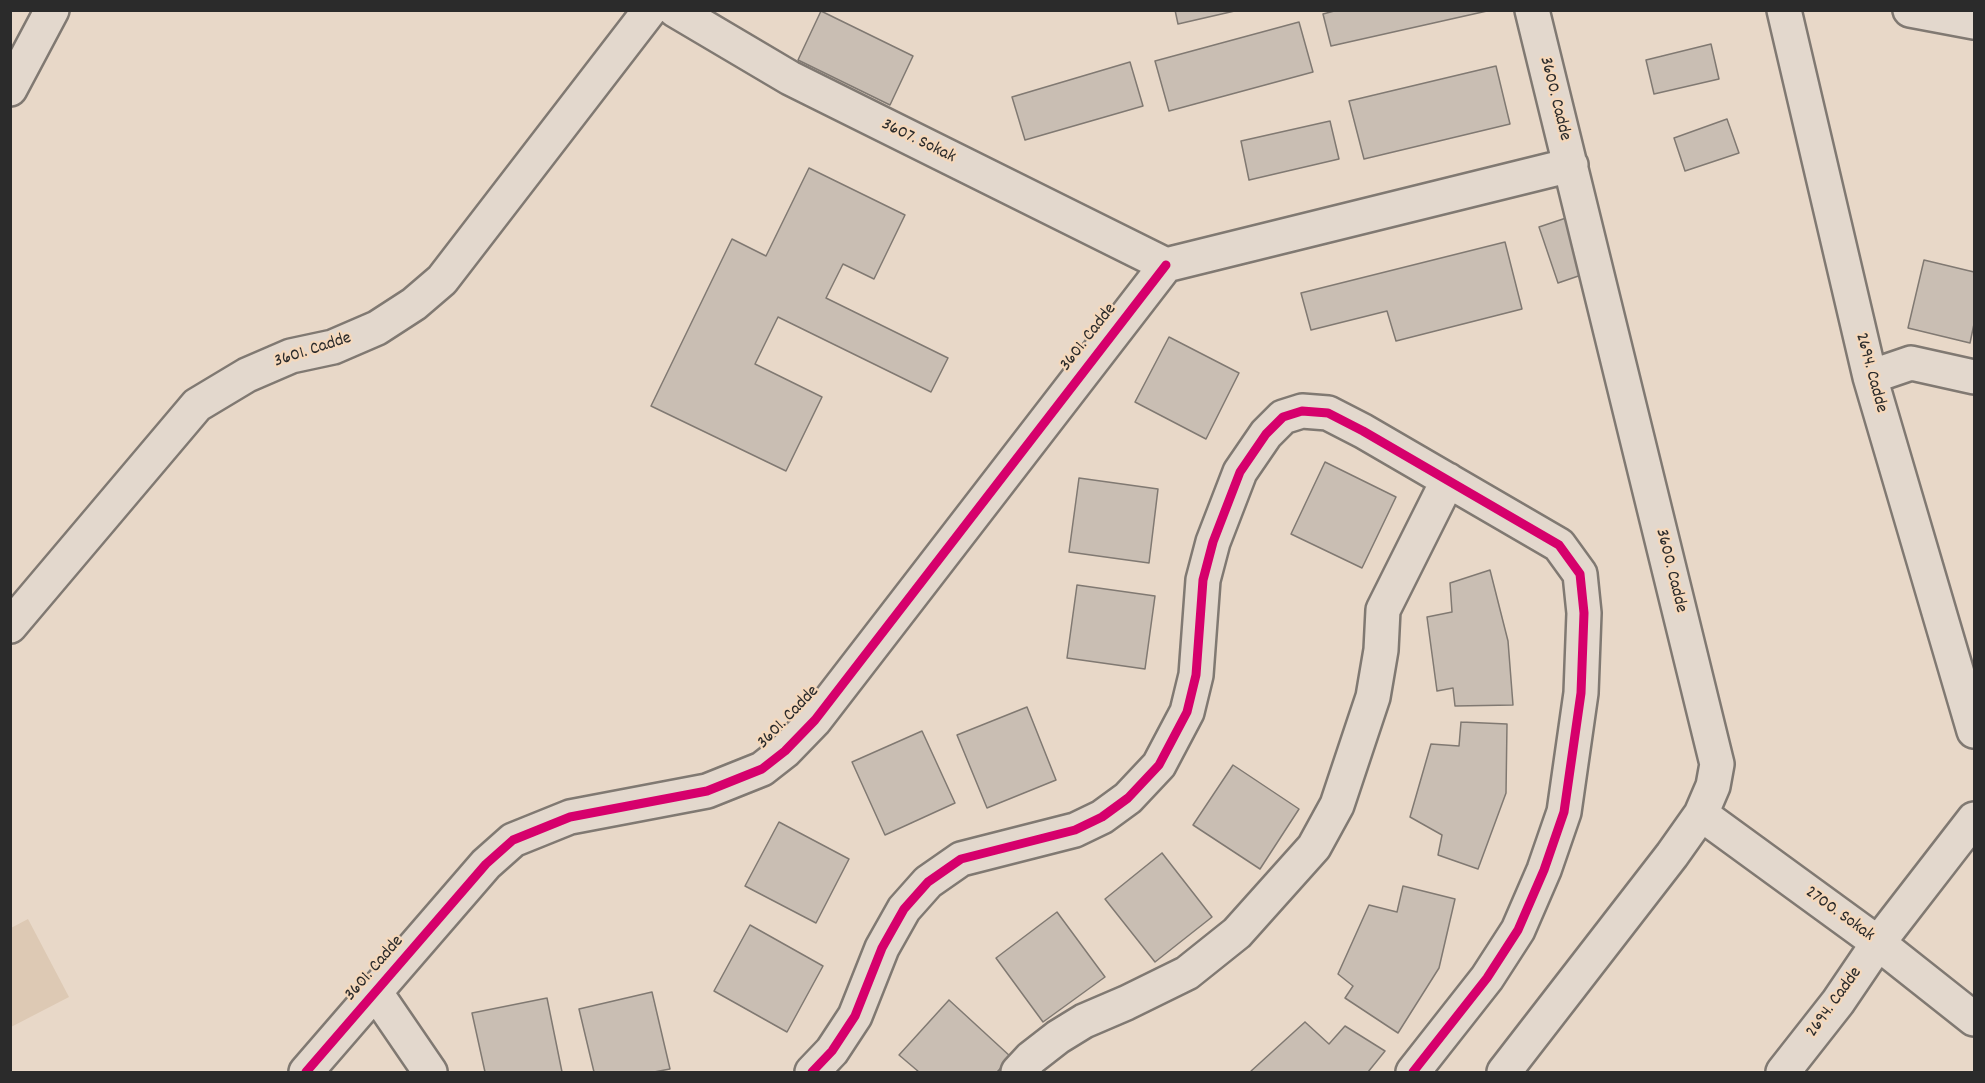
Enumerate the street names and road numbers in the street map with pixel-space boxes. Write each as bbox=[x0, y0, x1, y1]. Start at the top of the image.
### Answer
street label: 3600. Cadde bbox=[1533, 55, 1575, 143]
street label: 3607. Sokak bbox=[877, 115, 959, 169]
street label: 3601. Cadde bbox=[1056, 300, 1122, 376]
street label: 3601. Cadde bbox=[272, 328, 354, 374]
street label: 2694. Cadde bbox=[1849, 331, 1891, 415]
street label: 3600. Cadde bbox=[1649, 527, 1691, 615]
street label: 3601. Cadde bbox=[754, 682, 824, 754]
street label: 2700. Sokak bbox=[1800, 883, 1878, 947]
street label: 3601. Cadde bbox=[341, 932, 409, 1006]
street label: 2694. Cadde bbox=[1802, 964, 1868, 1042]

